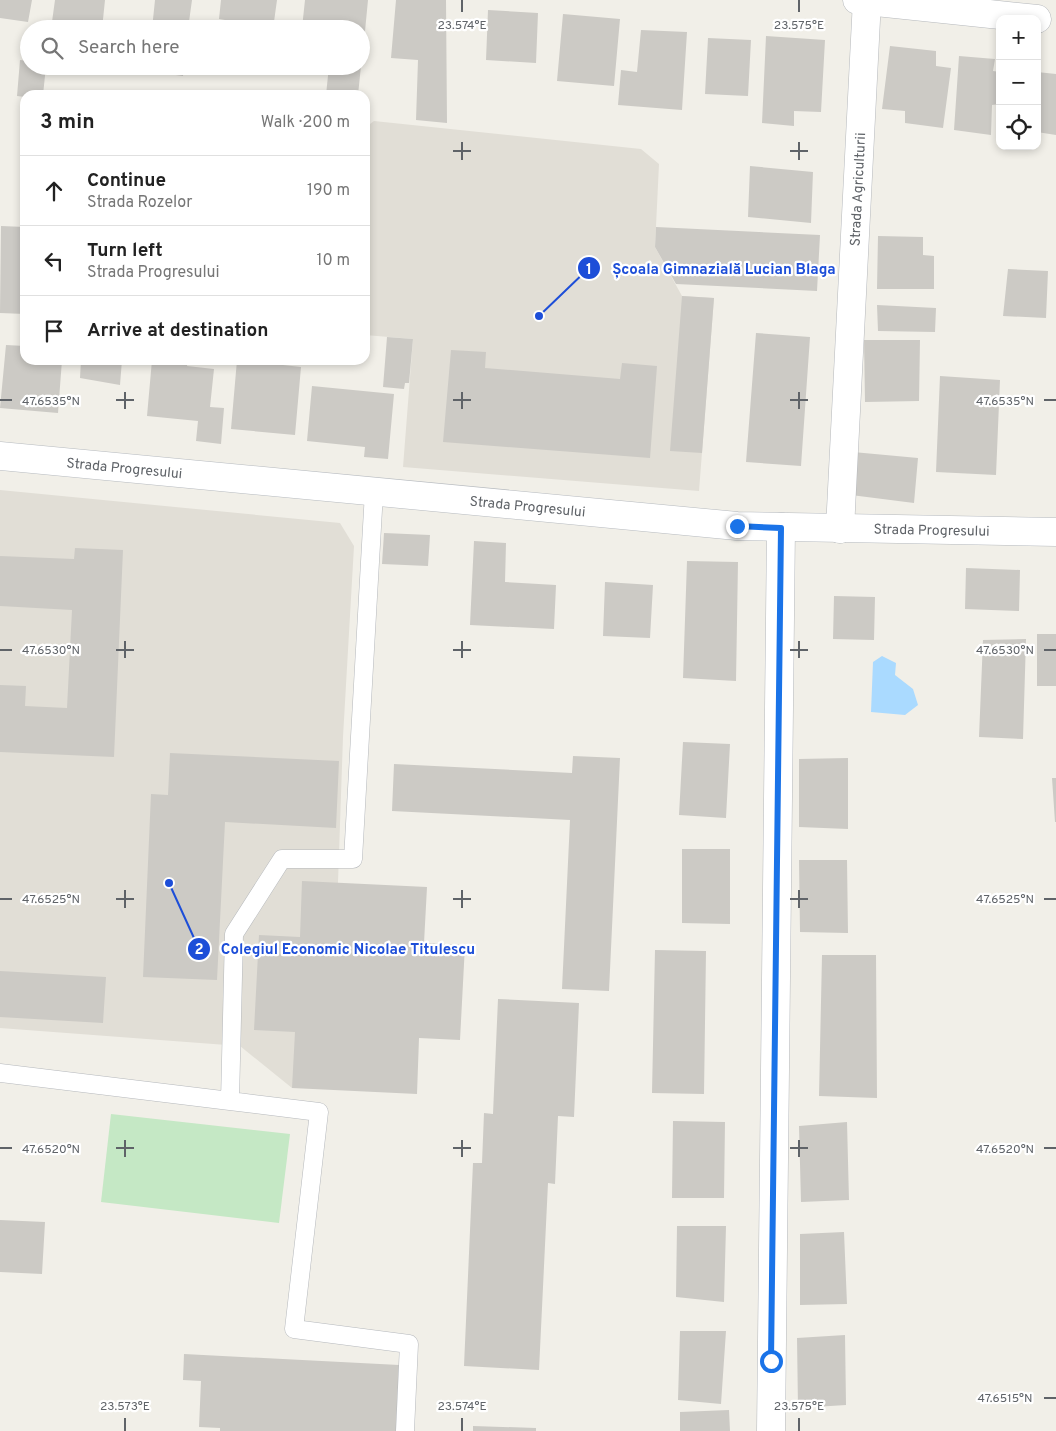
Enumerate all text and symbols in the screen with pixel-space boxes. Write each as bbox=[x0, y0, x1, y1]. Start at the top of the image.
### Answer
map controls bbox=[996, 15, 1041, 150]
button: + bbox=[996, 15, 1041, 60]
text: 23.574°E bbox=[437, 18, 487, 34]
text: 23.575°E bbox=[774, 18, 824, 34]
search box bbox=[20, 20, 370, 75]
icon: search bbox=[38, 34, 66, 62]
text: Search here bbox=[78, 36, 180, 60]
button: − bbox=[996, 60, 1041, 105]
button: locate bbox=[996, 105, 1041, 150]
text: 3 min bbox=[40, 109, 95, 136]
text: Walk · 200 m bbox=[261, 113, 350, 133]
street label: Strada Agriculturii bbox=[847, 132, 870, 247]
text: Continue bbox=[87, 169, 166, 193]
icon: ahead bbox=[40, 177, 68, 205]
text: 190 m bbox=[307, 181, 350, 201]
text: Strada Rozelor bbox=[87, 193, 192, 213]
text: Turn left bbox=[87, 239, 163, 263]
icon: left bbox=[40, 247, 68, 275]
text: 10 m bbox=[316, 251, 350, 271]
callout: Școala Gimnazială Lucian Blaga bbox=[577, 253, 845, 283]
text: 1 bbox=[586, 261, 592, 280]
text: Școala Gimnazială Lucian Blaga bbox=[612, 261, 836, 280]
text: Strada Progresului bbox=[87, 263, 220, 283]
icon: arrive bbox=[40, 317, 68, 345]
text: Arrive at destination bbox=[87, 319, 268, 343]
text: 47.6535°N bbox=[22, 394, 80, 410]
text: 47.6535°N bbox=[976, 394, 1034, 410]
street label: Strada Progresului bbox=[66, 455, 183, 483]
street label: Strada Progresului bbox=[469, 494, 586, 522]
route end bbox=[726, 515, 749, 538]
street label: Strada Progresului bbox=[873, 522, 990, 541]
text: 47.6530°N bbox=[22, 643, 80, 659]
text: 47.6530°N bbox=[976, 643, 1034, 659]
text: 47.6525°N bbox=[22, 892, 80, 908]
text: 47.6525°N bbox=[976, 892, 1034, 908]
callout: Colegiul Economic Nicolae Titulescu bbox=[186, 934, 485, 964]
text: 2 bbox=[194, 941, 204, 960]
text: Colegiul Economic Nicolae Titulescu bbox=[221, 941, 475, 960]
text: 47.6520°N bbox=[22, 1142, 80, 1158]
text: 47.6520°N bbox=[976, 1142, 1034, 1158]
route start bbox=[760, 1350, 783, 1373]
text: 47.6515°N bbox=[977, 1391, 1033, 1407]
text: 23.573°E bbox=[100, 1399, 150, 1415]
text: 23.574°E bbox=[437, 1399, 487, 1415]
text: 23.575°E bbox=[774, 1399, 824, 1415]

